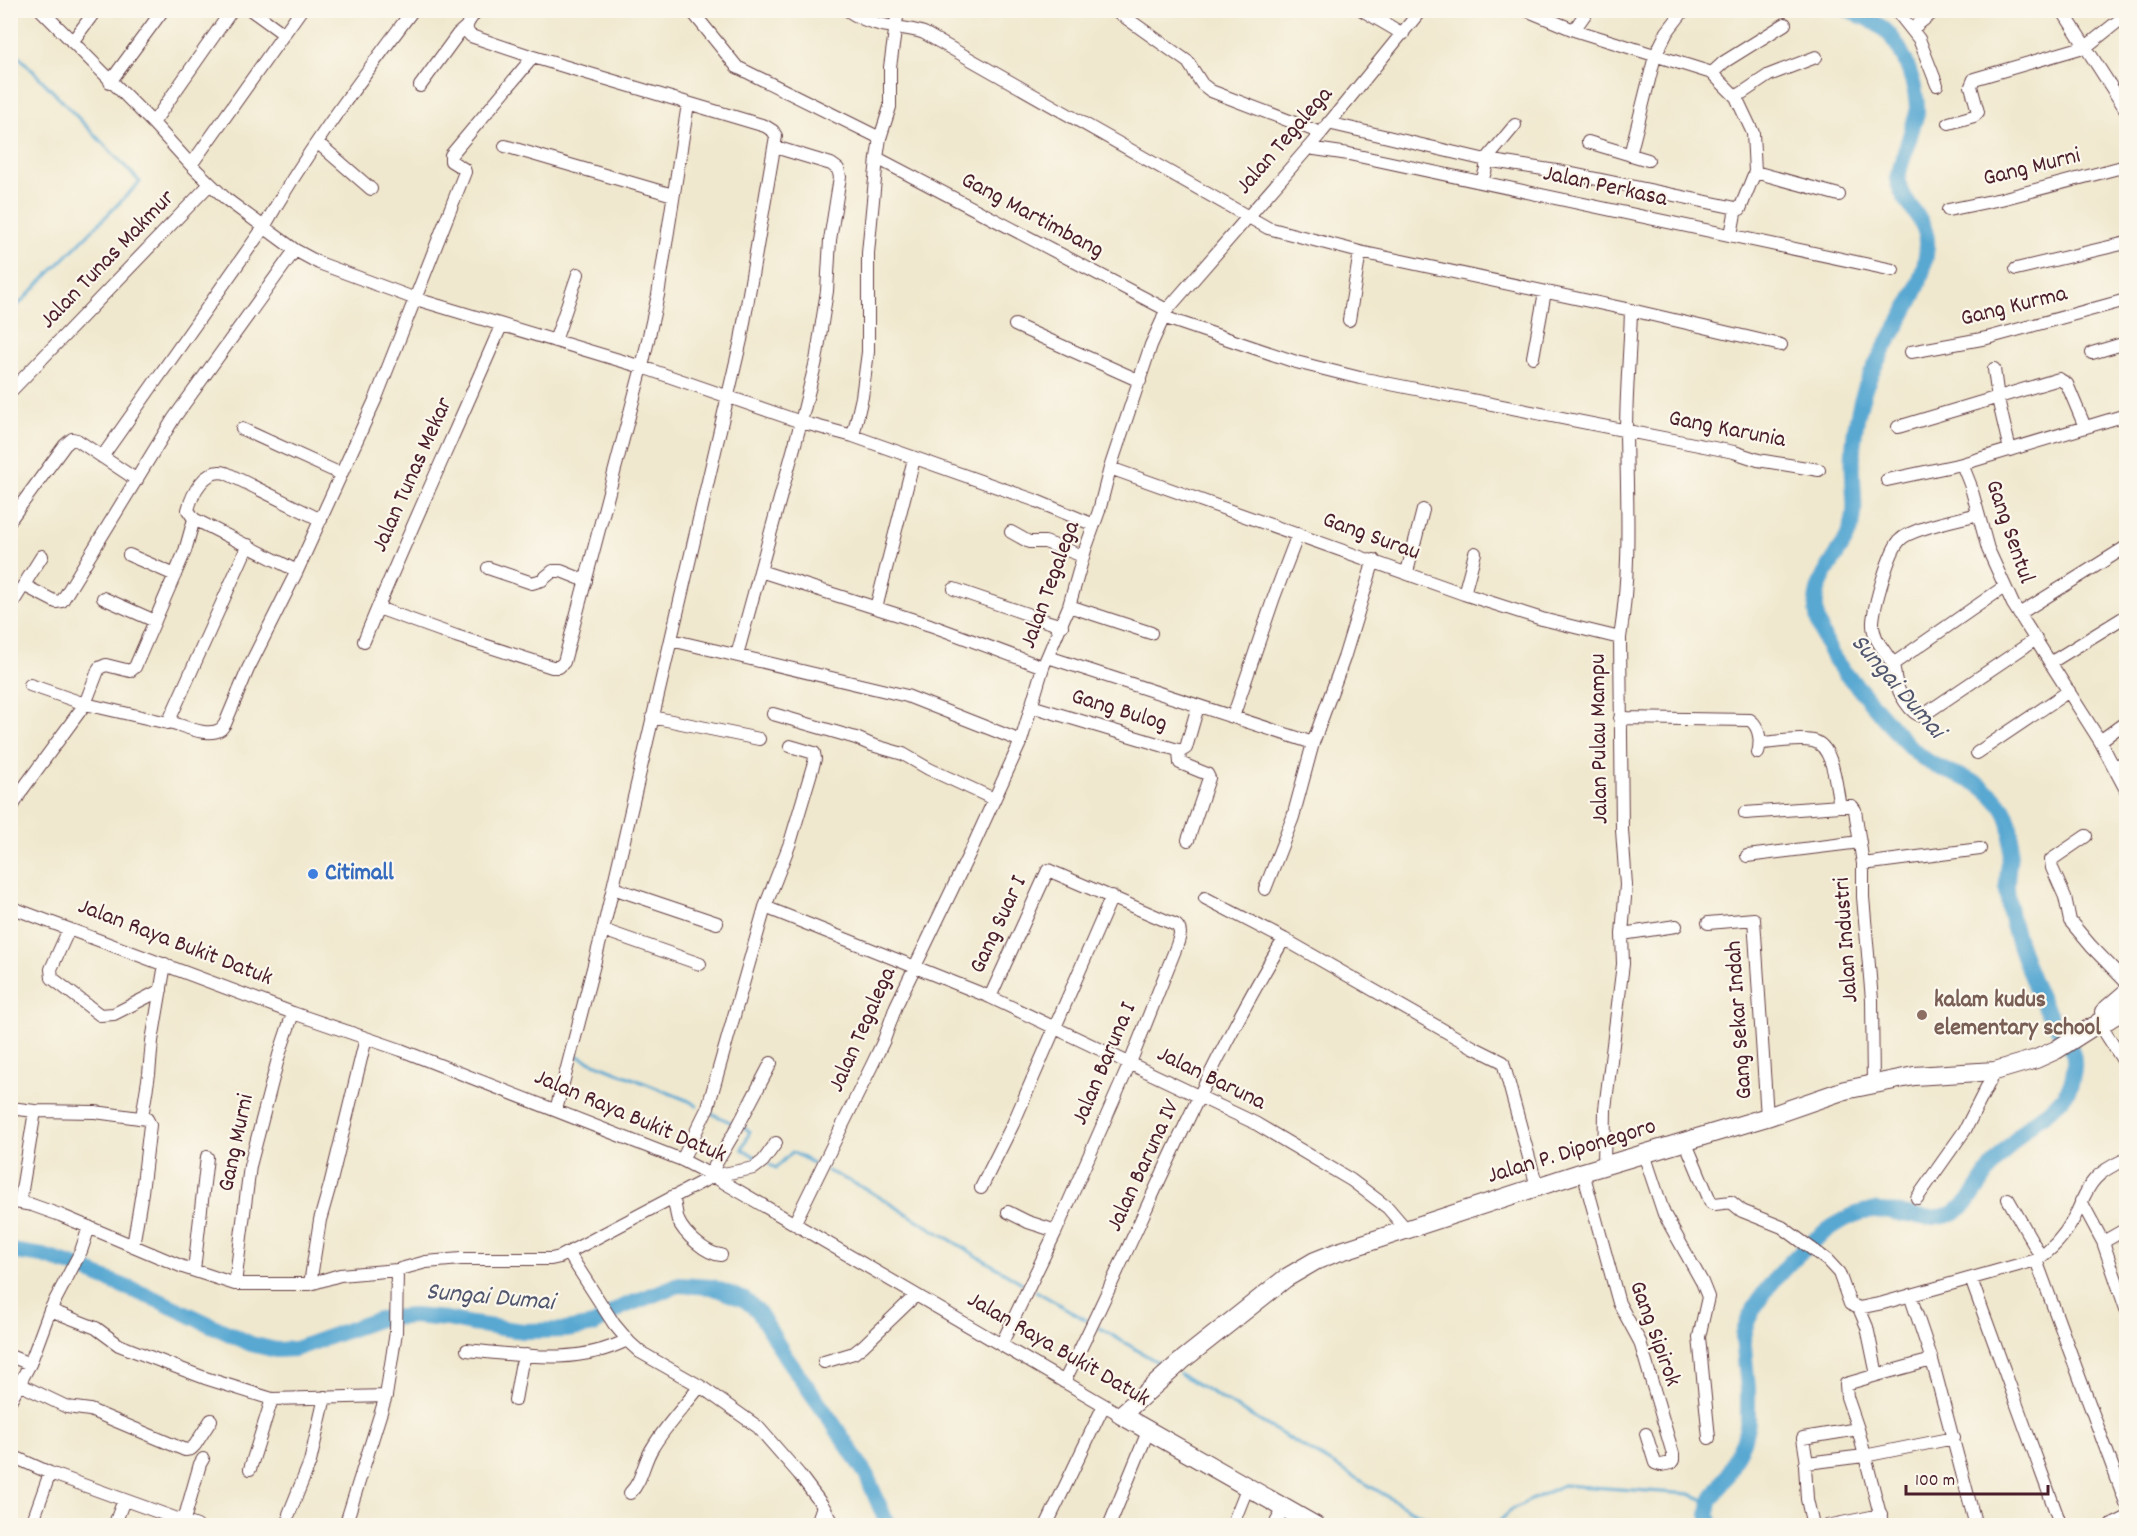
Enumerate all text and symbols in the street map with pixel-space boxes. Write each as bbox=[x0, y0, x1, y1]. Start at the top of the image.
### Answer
street label: Jalan Tegalega bbox=[1228, 79, 1342, 203]
street label: Gang Murni bbox=[1980, 139, 2084, 197]
street label: Jalan Perkasa bbox=[1540, 157, 1671, 217]
street label: Gang Martimbang bbox=[954, 164, 1110, 268]
street label: Jalan Tunas Makmur bbox=[32, 183, 184, 337]
street label: Gang Kurma bbox=[1957, 277, 2071, 337]
street label: Jalan Tunas Mekar bbox=[364, 392, 462, 558]
street label: Gang Karunia bbox=[1665, 402, 1789, 458]
street label: Gang Sentul bbox=[1975, 476, 2043, 589]
street label: Gang Surau bbox=[1317, 504, 1425, 570]
street label: Jalan Tegalega bbox=[1012, 516, 1090, 654]
water label: Sungai Dumai bbox=[1841, 626, 1956, 751]
street label: Jalan Pulau Mampu bbox=[1582, 653, 1618, 825]
street label: Gang Bulog bbox=[1067, 680, 1171, 742]
place label: Citimall bbox=[325, 857, 394, 891]
marker: Citimall bbox=[306, 867, 320, 881]
street label: Gang Suar I bbox=[962, 870, 1037, 980]
street label: Jalan Industri bbox=[1826, 876, 1868, 1004]
street label: Jalan Raya Bukit Datuk bbox=[73, 890, 277, 996]
street label: Gang Sekar Indah bbox=[1717, 939, 1763, 1101]
street label: Jalan Tegalega bbox=[820, 961, 906, 1098]
place label: kalam kudus elementary school bbox=[1934, 984, 2101, 1046]
street label: Jalan Baruna I bbox=[1064, 997, 1146, 1131]
marker: kalam kudus elementary school bbox=[1915, 1008, 1929, 1022]
street label: Jalan Baruna bbox=[1151, 1038, 1272, 1120]
street label: Jalan Raya Bukit Datuk bbox=[529, 1061, 731, 1173]
street label: Gang Murni bbox=[210, 1091, 264, 1195]
street label: Jalan Baruna IV bbox=[1099, 1094, 1190, 1238]
street label: Jalan P. Diponegoro bbox=[1483, 1110, 1661, 1194]
water label: Sungai Dumai bbox=[424, 1274, 560, 1322]
street label: Gang Sipirok bbox=[1619, 1276, 1689, 1392]
street label: Jalan Raya Bukit Datuk bbox=[960, 1284, 1156, 1416]
scale bar bbox=[1906, 1458, 2048, 1496]
text: 100 m bbox=[1915, 1469, 1955, 1494]

